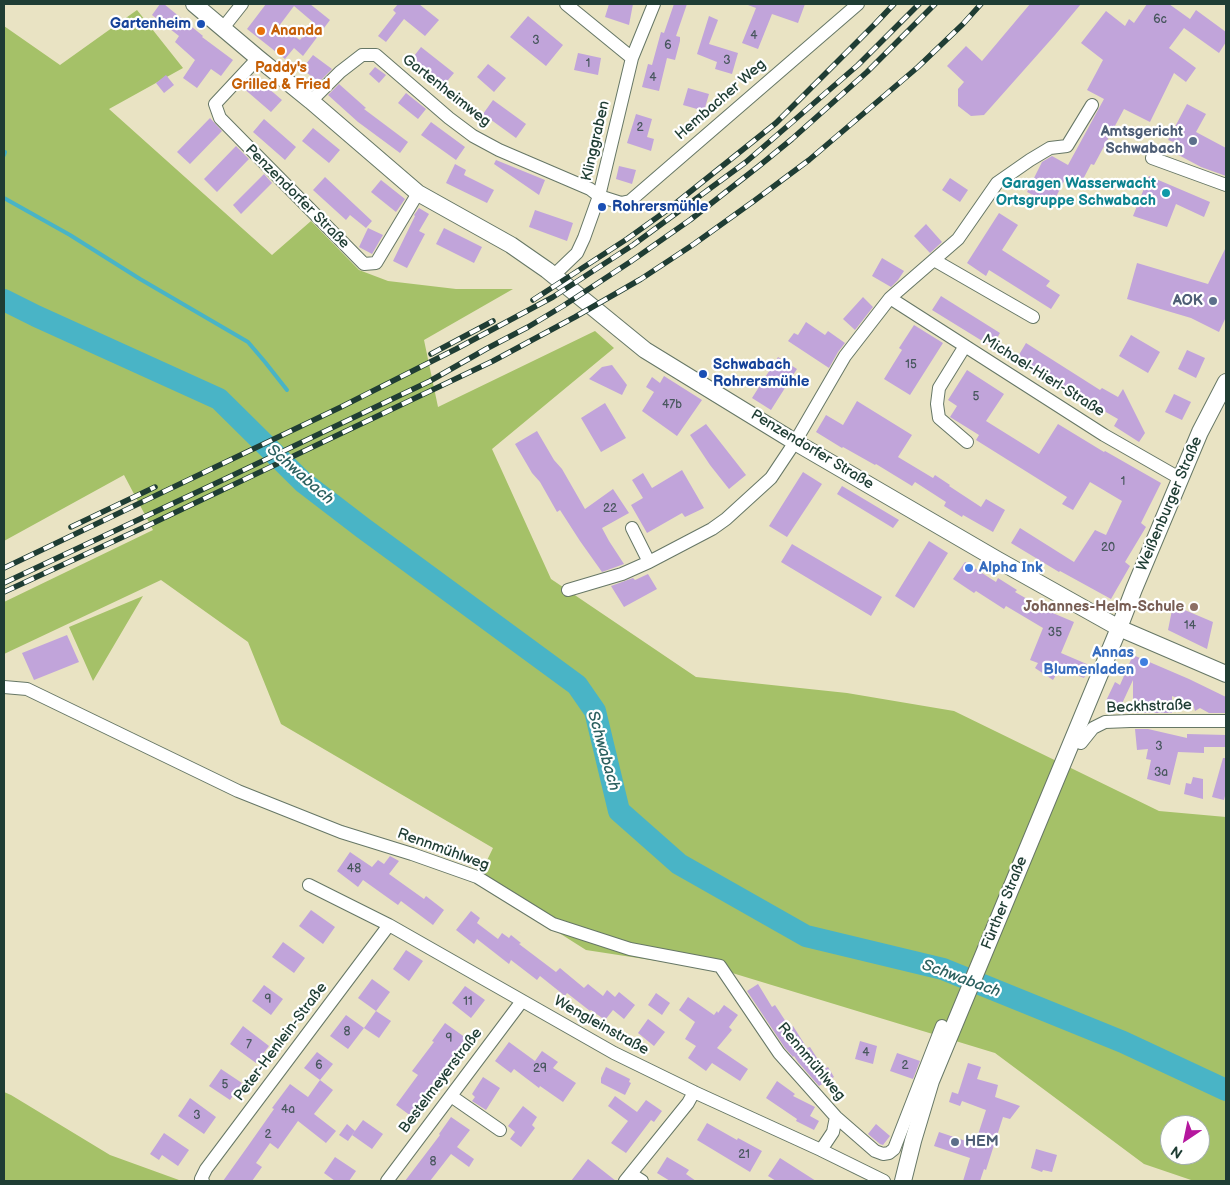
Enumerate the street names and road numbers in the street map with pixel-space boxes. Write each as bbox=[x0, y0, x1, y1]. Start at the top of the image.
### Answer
street label: Gartenheimweg bbox=[398, 51, 494, 131]
street label: Hembacher Weg bbox=[672, 56, 770, 144]
street label: Klinggraben bbox=[578, 99, 614, 183]
street label: Penzendorfer Straße bbox=[241, 141, 353, 253]
street label: Michael-Hierl-Straße bbox=[978, 331, 1108, 421]
street label: Penzendorfer Straße bbox=[747, 406, 877, 494]
street label: Weißenburger Straße bbox=[1133, 434, 1207, 574]
street label: Beckhstraße bbox=[1106, 697, 1192, 717]
street label: Rennmühlweg bbox=[395, 825, 491, 875]
street label: Fürther Straße bbox=[978, 854, 1032, 952]
street label: Peter-Henlein-Straße bbox=[231, 979, 331, 1105]
street label: Wengleinstraße bbox=[550, 992, 652, 1060]
street label: Rennmühlweg bbox=[773, 1019, 849, 1105]
street label: Bestelmeyerstraße bbox=[396, 1025, 486, 1137]

